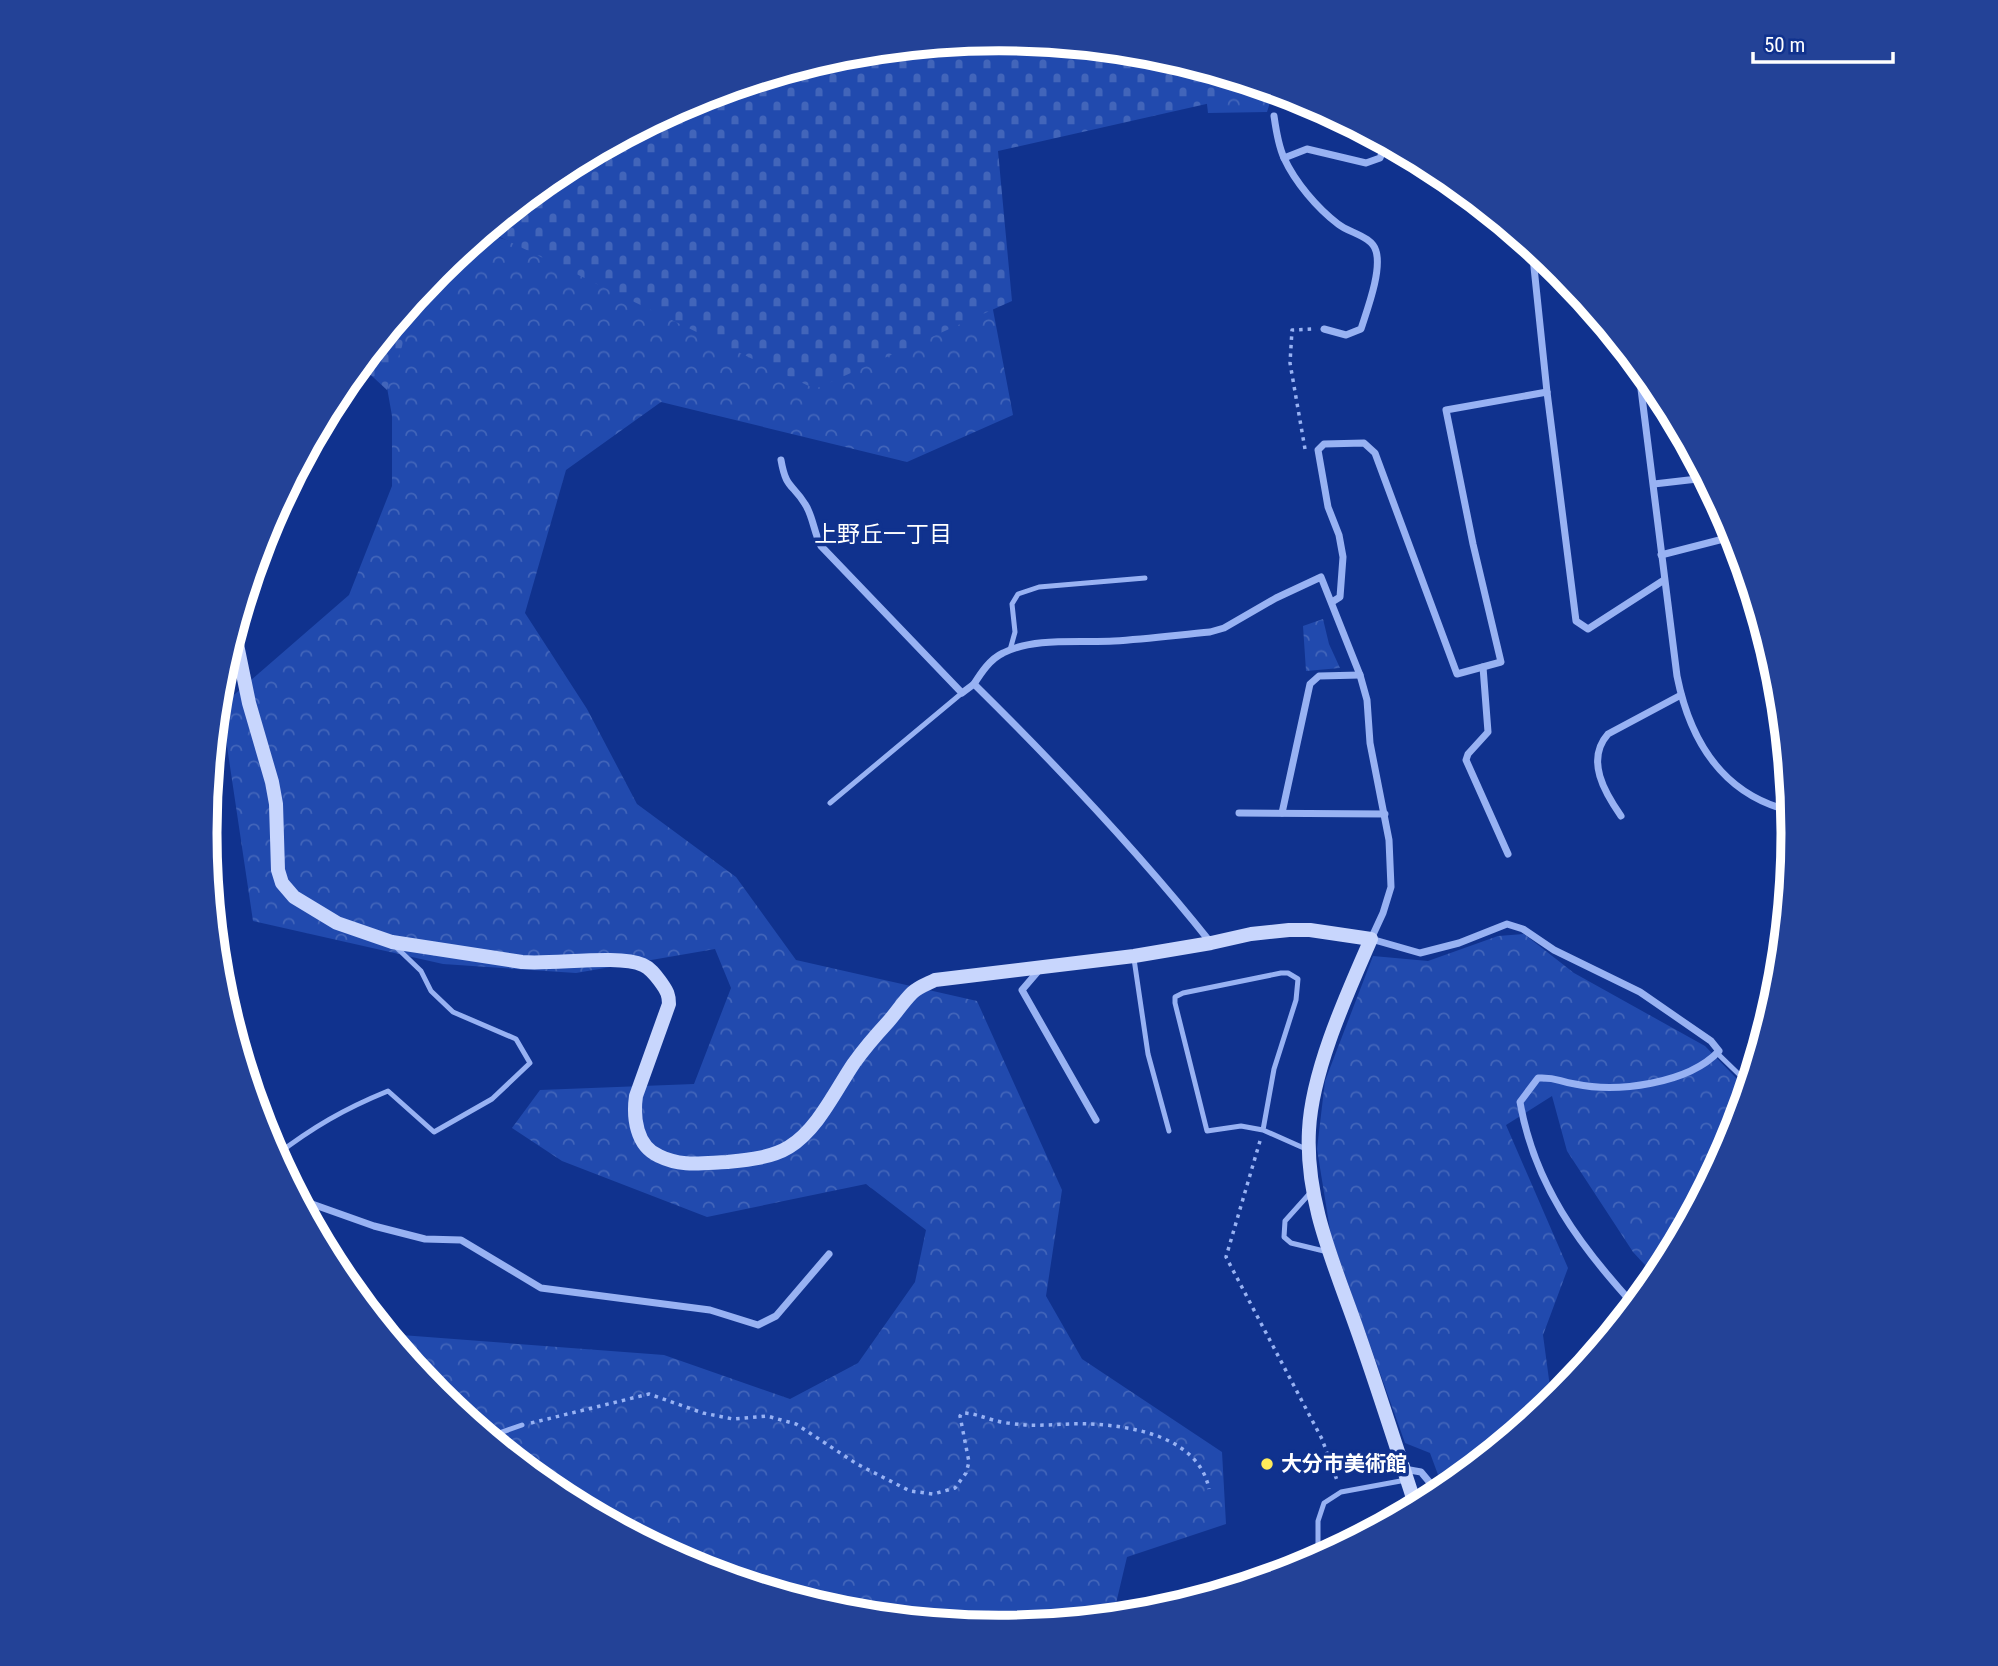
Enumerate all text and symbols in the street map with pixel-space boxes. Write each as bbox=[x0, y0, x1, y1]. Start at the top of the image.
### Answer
scale bar bbox=[1753, 21, 1893, 65]
text: 50 m bbox=[1764, 33, 1805, 57]
district label: 上野丘一丁目 bbox=[814, 521, 952, 548]
place label: 大分市美術館 bbox=[1281, 1452, 1407, 1476]
marker: 大分市美術館 bbox=[1259, 1456, 1275, 1472]

